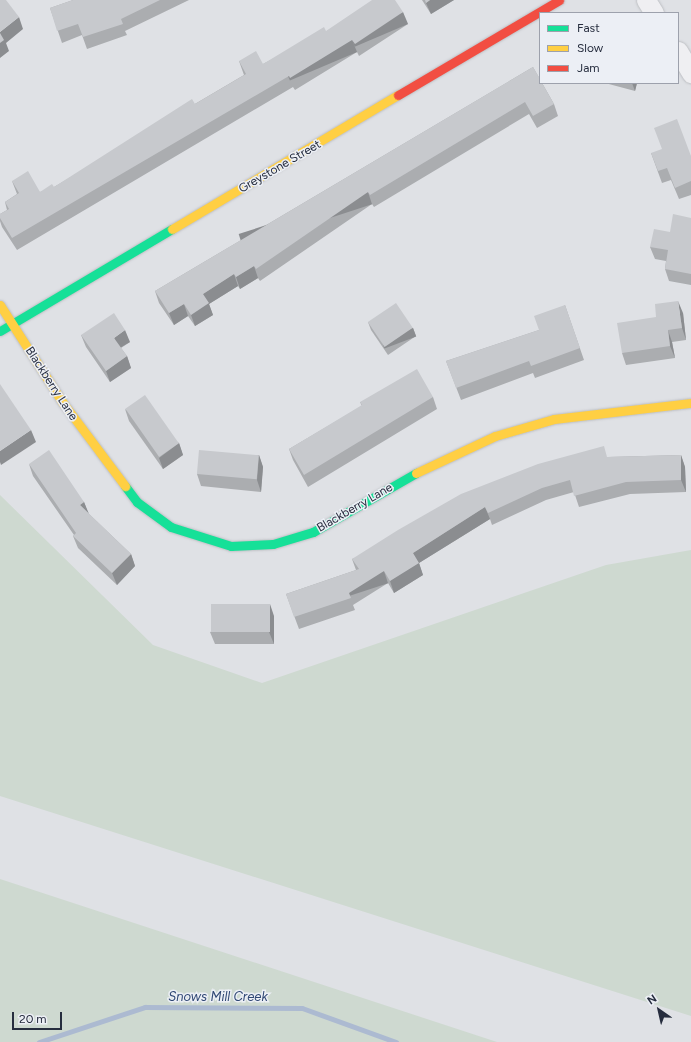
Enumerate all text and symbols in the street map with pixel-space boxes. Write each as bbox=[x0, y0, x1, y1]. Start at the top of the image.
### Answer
legend bbox=[539, 12, 679, 84]
text: Fast bbox=[577, 21, 600, 35]
text: Slow bbox=[577, 41, 603, 55]
text: Jam bbox=[577, 61, 600, 75]
street label: Greystone Street bbox=[236, 138, 324, 196]
street label: Blackberry Lane bbox=[22, 344, 80, 424]
street label: Blackberry Lane bbox=[315, 481, 395, 535]
water label: Snows Mill Creek bbox=[168, 989, 268, 1005]
north arrow bbox=[639, 990, 679, 1030]
text: N bbox=[645, 992, 659, 1007]
scale bar bbox=[14, 1004, 64, 1030]
text: 20 m bbox=[19, 1012, 47, 1026]

